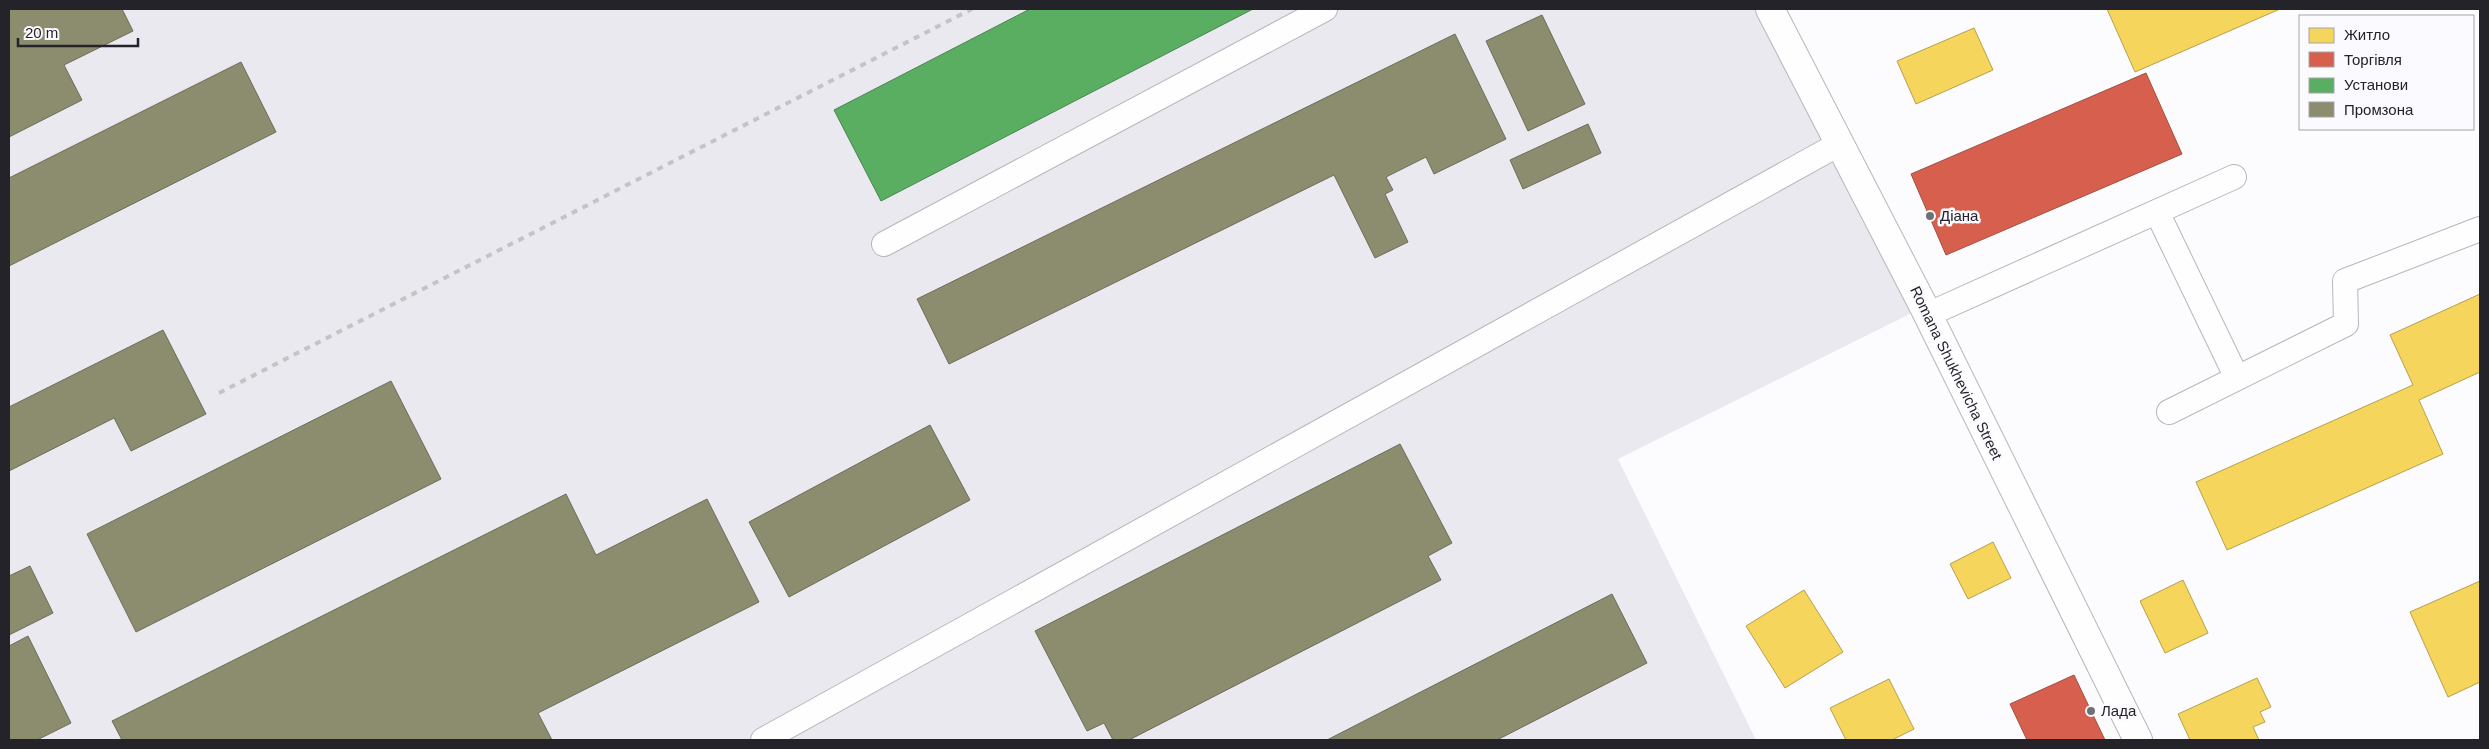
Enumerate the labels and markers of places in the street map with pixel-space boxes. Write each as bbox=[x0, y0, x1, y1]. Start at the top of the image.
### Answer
place label: Діана bbox=[1940, 207, 1979, 224]
marker: Діана bbox=[1924, 210, 1936, 222]
place label: Лада bbox=[2101, 702, 2137, 719]
marker: Лада bbox=[2085, 705, 2097, 717]

